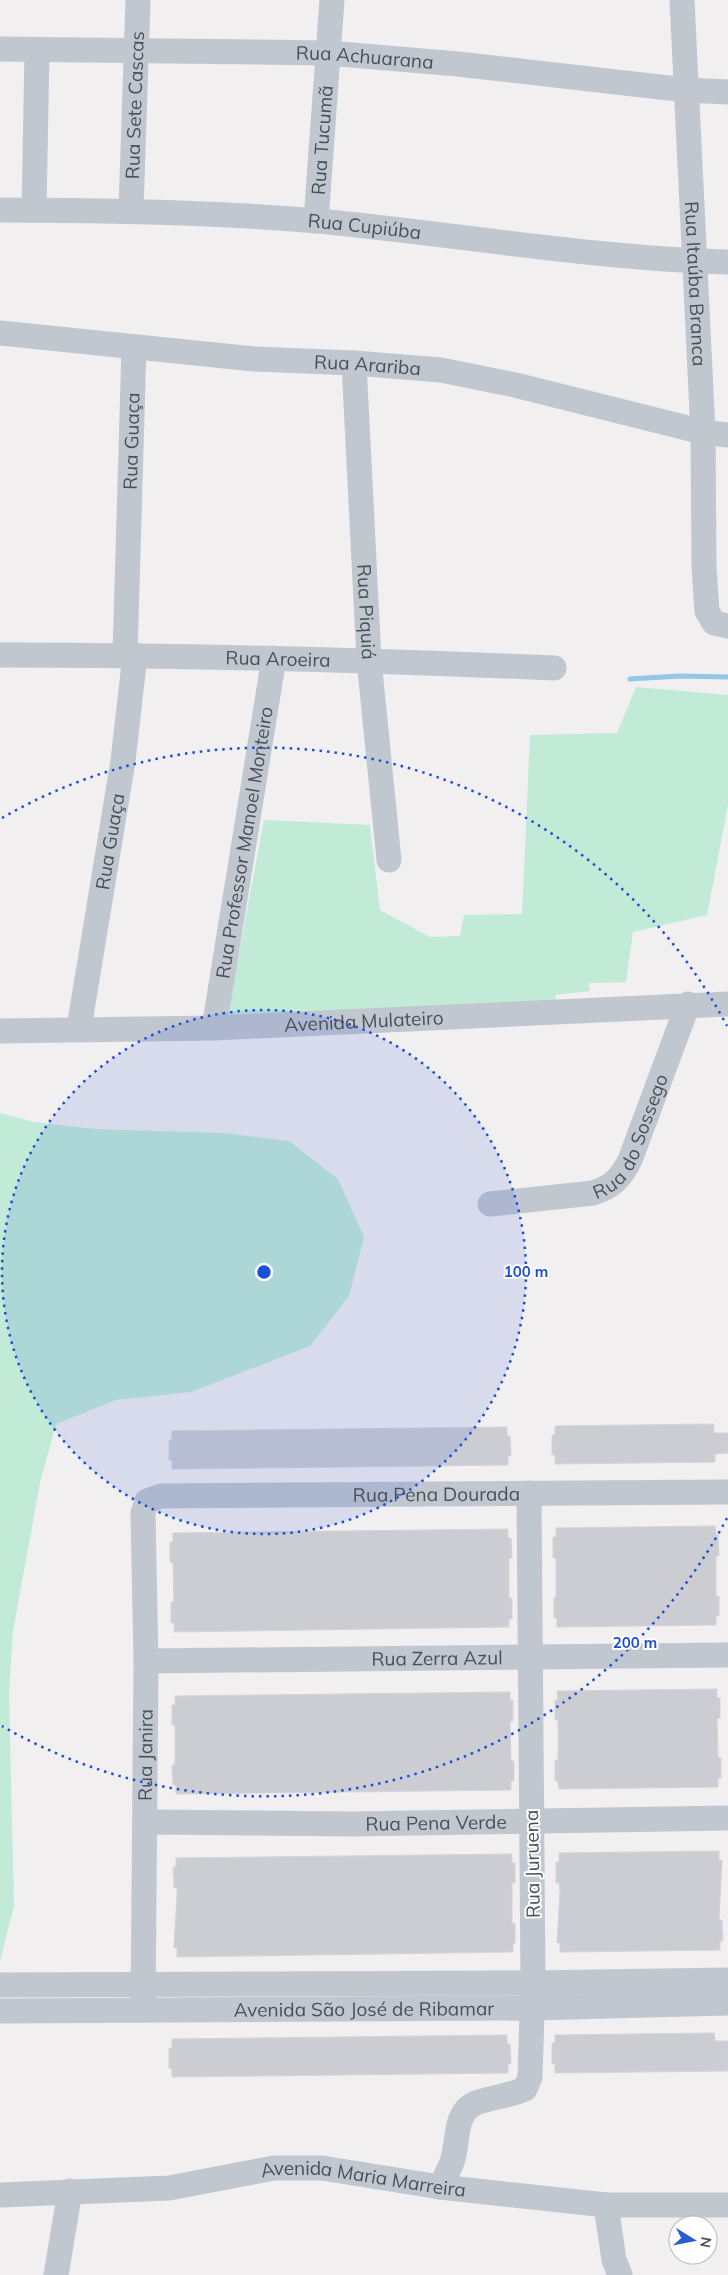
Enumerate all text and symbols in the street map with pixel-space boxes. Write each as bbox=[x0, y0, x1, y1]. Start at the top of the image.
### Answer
street label: Rua Sete Cascas bbox=[120, 31, 149, 180]
street label: Rua Achuarana bbox=[296, 41, 435, 74]
street label: Rua Tucumã bbox=[306, 84, 338, 196]
street label: Rua Itaúba Branca bbox=[680, 201, 712, 367]
street label: Rua Cupiúba bbox=[307, 208, 423, 244]
street label: Rua Arariba bbox=[314, 349, 422, 380]
street label: Rua Guaça bbox=[118, 392, 145, 490]
street label: Rua Piquiá bbox=[352, 563, 381, 660]
street label: Rua Aroeira bbox=[225, 645, 331, 672]
street label: Rua Professor Manoel Monteiro bbox=[210, 705, 278, 980]
street label: Rua Guaça bbox=[90, 791, 129, 892]
street label: Avenida Mulateiro bbox=[284, 1005, 444, 1037]
street label: Rua do Sossego bbox=[589, 1070, 673, 1204]
text: 100 m bbox=[504, 1262, 548, 1281]
centre of rings bbox=[255, 1263, 273, 1281]
street label: Rua Pena Dourada bbox=[353, 1481, 520, 1507]
text: 200 m bbox=[613, 1633, 657, 1652]
street label: Rua Zerra Azul bbox=[371, 1645, 503, 1671]
street label: Rua Janira bbox=[133, 1709, 158, 1801]
street label: Rua Pena Verde bbox=[365, 1810, 507, 1836]
street label: Rua Juruena bbox=[519, 1810, 545, 1918]
street label: Avenida São José de Ribamar bbox=[234, 1996, 494, 2022]
street label: Avenida Maria Marreira bbox=[258, 2156, 467, 2202]
north arrow bbox=[668, 2215, 718, 2265]
text: N bbox=[696, 2235, 716, 2249]

